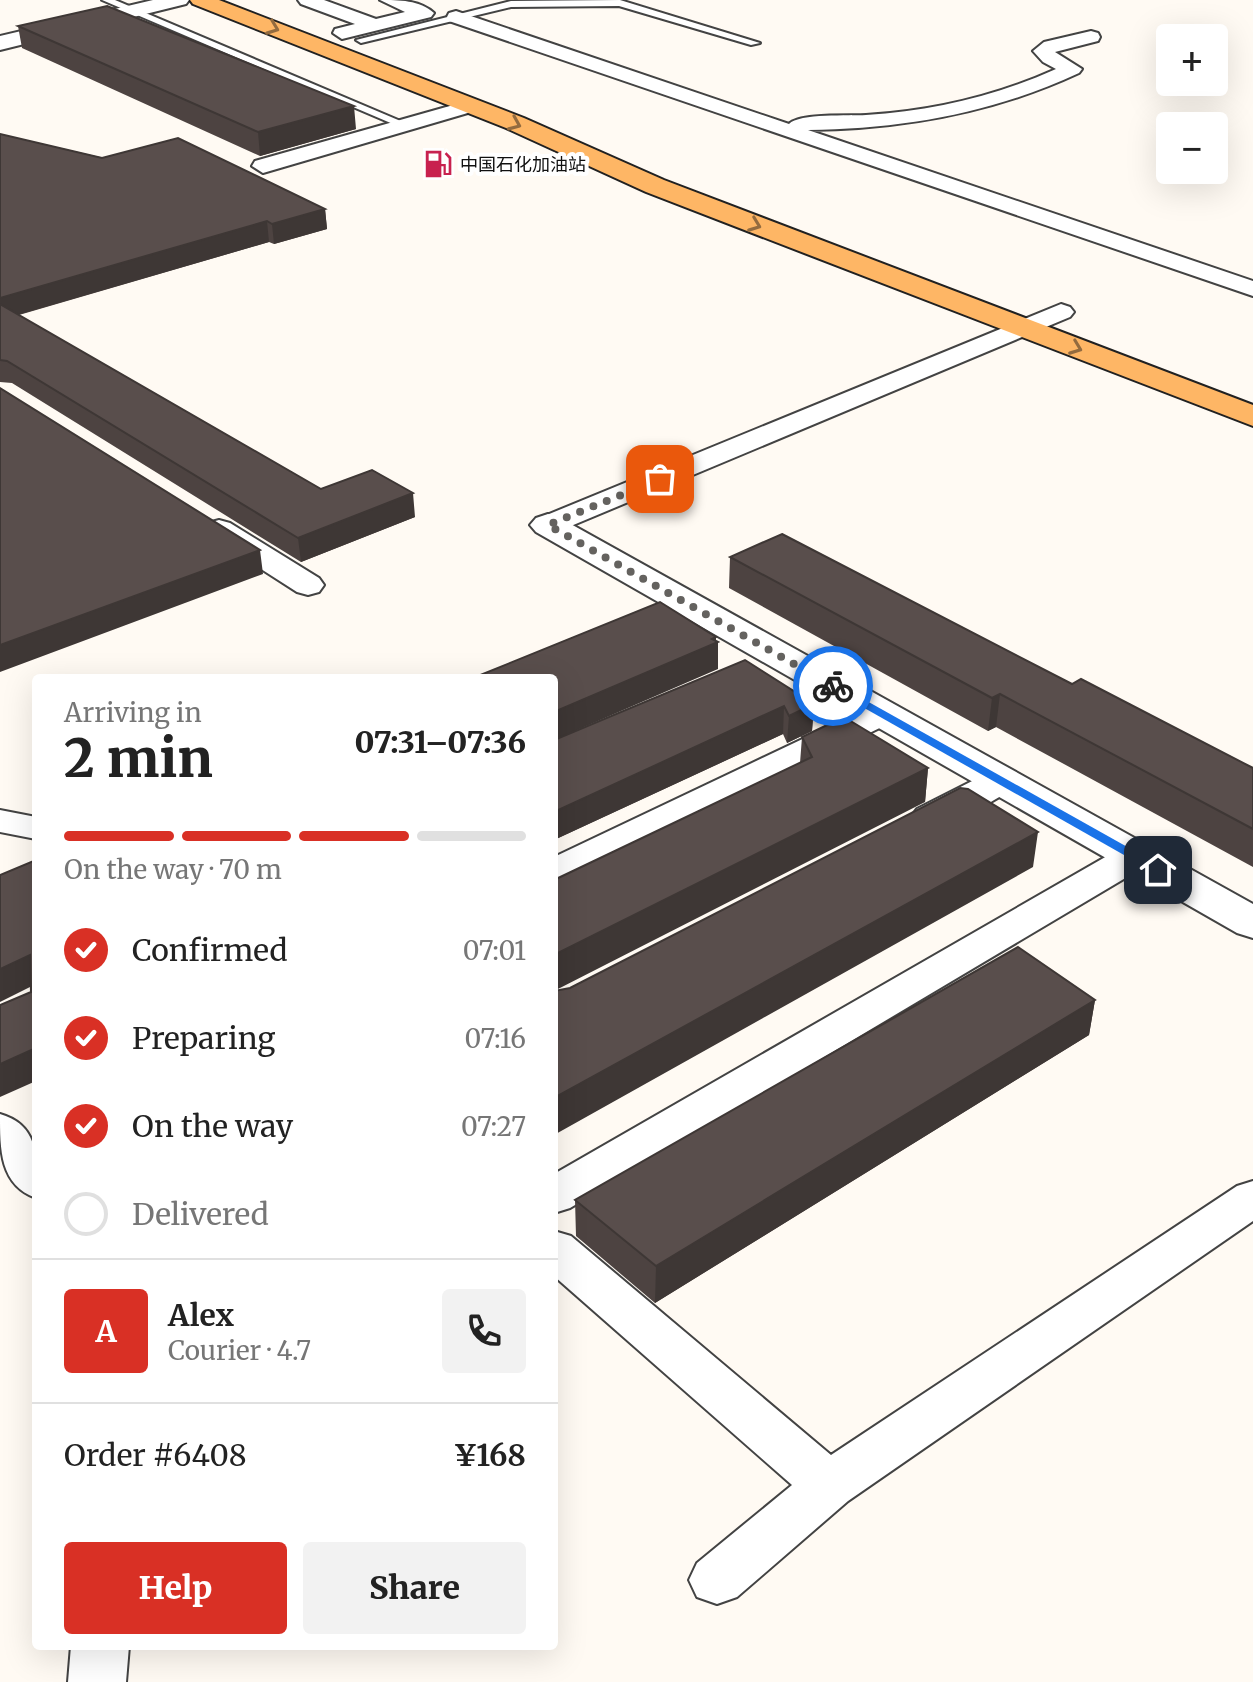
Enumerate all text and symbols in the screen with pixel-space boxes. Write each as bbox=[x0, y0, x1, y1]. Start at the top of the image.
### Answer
one-way arrow bbox=[265, 19, 279, 35]
map controls bbox=[1156, 24, 1228, 184]
button: + bbox=[1156, 24, 1228, 96]
button: − bbox=[1156, 112, 1228, 184]
one-way arrow bbox=[507, 114, 521, 130]
fuel station icon: 中国石化加油站 bbox=[423, 149, 453, 179]
place label: 中国石化加油站 bbox=[460, 153, 586, 176]
one-way arrow bbox=[747, 215, 761, 232]
one-way arrow bbox=[1068, 338, 1082, 355]
pin bbox=[626, 445, 694, 513]
icon: bag bbox=[638, 457, 682, 501]
courier bbox=[793, 646, 873, 726]
icon: bike bbox=[811, 664, 855, 708]
text: Arriving in bbox=[64, 696, 202, 729]
text: 07:31–07:36 bbox=[354, 723, 526, 761]
text: 2 min bbox=[64, 726, 213, 791]
pin bbox=[1124, 836, 1192, 904]
icon: home bbox=[1136, 848, 1180, 892]
text: On the way · 70 m bbox=[64, 853, 282, 886]
icon: check bbox=[64, 928, 108, 972]
text: Confirmed bbox=[132, 931, 287, 969]
text: 07:01 bbox=[463, 934, 526, 967]
icon: check bbox=[64, 1016, 108, 1060]
text: Preparing bbox=[132, 1019, 275, 1057]
text: 07:16 bbox=[464, 1022, 526, 1055]
icon: check bbox=[64, 1104, 108, 1148]
text: On the way bbox=[132, 1107, 293, 1145]
text: 07:27 bbox=[461, 1110, 526, 1143]
text: Delivered bbox=[132, 1195, 269, 1233]
button: phone bbox=[442, 1289, 526, 1373]
text: Alex bbox=[168, 1296, 234, 1334]
text: A bbox=[95, 1312, 117, 1350]
text: Courier · 4.7 bbox=[168, 1334, 311, 1367]
text: Order #6408 bbox=[64, 1436, 247, 1474]
text: ¥168 bbox=[453, 1436, 526, 1474]
button: Help bbox=[64, 1542, 287, 1634]
button: Share bbox=[303, 1542, 526, 1634]

